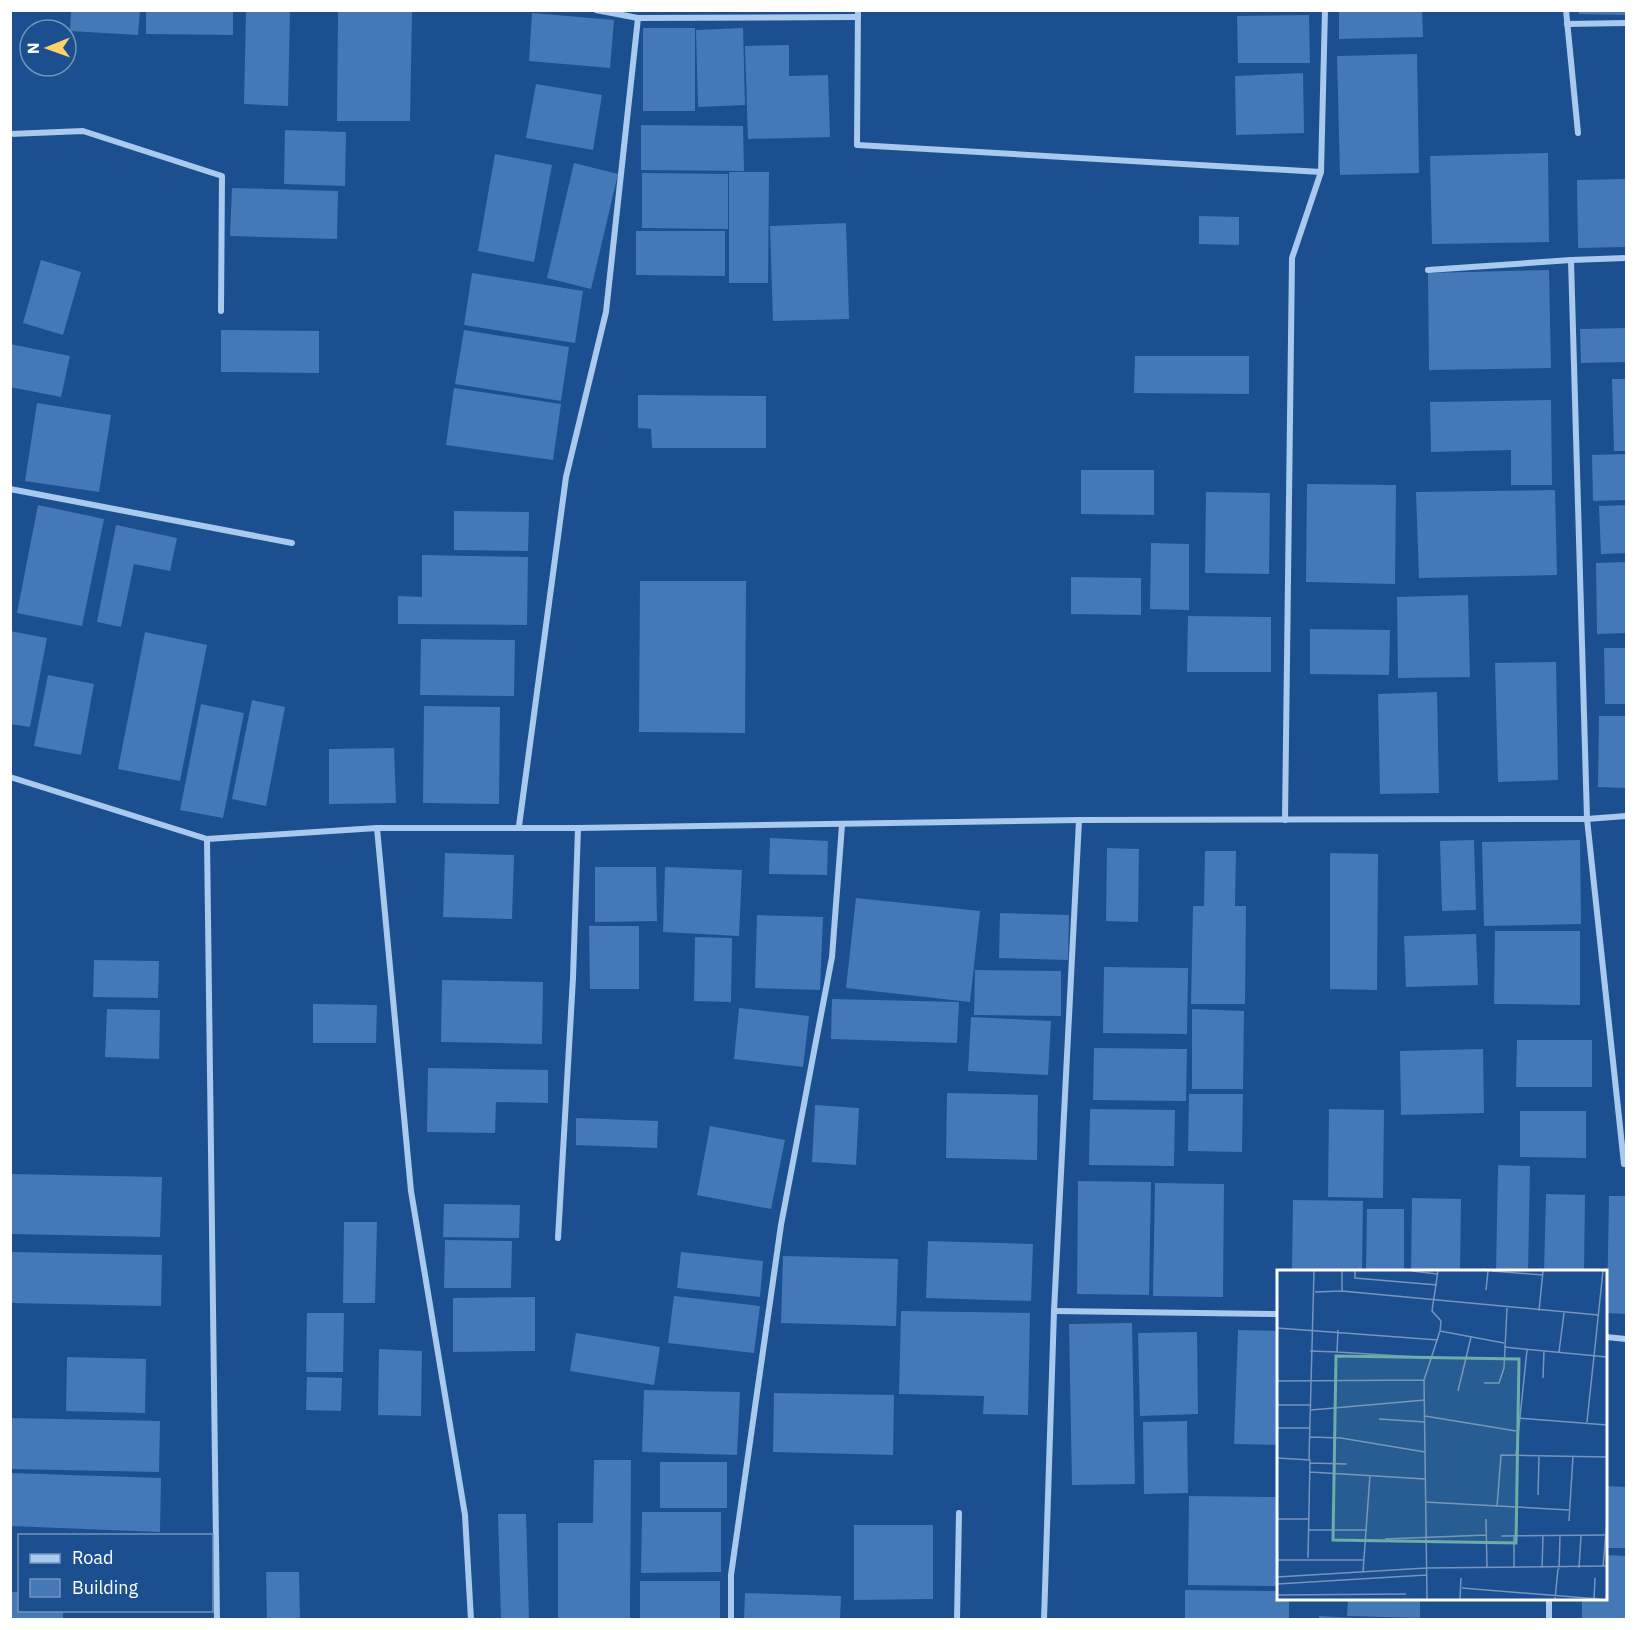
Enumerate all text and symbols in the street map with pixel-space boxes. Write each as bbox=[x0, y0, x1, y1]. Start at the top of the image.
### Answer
north arrow bbox=[18, 18, 78, 78]
text: N bbox=[23, 42, 43, 54]
inset map bbox=[1277, 1270, 1607, 1600]
legend bbox=[18, 1534, 213, 1612]
text: Road bbox=[72, 1546, 113, 1569]
text: Building bbox=[72, 1576, 139, 1599]

